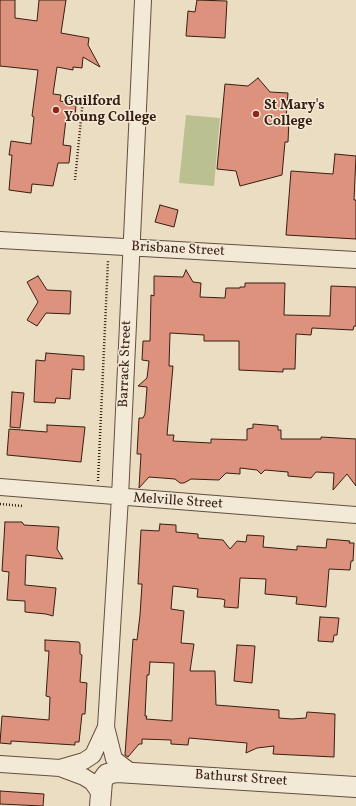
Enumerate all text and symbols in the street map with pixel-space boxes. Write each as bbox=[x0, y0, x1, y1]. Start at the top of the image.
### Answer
place label: Guilford Young College bbox=[64, 94, 157, 126]
place label: St Mary's College bbox=[264, 98, 325, 130]
marker: Guilford Young College bbox=[51, 105, 61, 115]
marker: St Mary's College bbox=[251, 109, 261, 119]
street label: Brisbane Street bbox=[131, 239, 225, 261]
street label: Barrack Street bbox=[116, 320, 136, 408]
street label: Melville Street bbox=[133, 490, 223, 514]
street label: Bathurst Street bbox=[194, 767, 288, 791]

